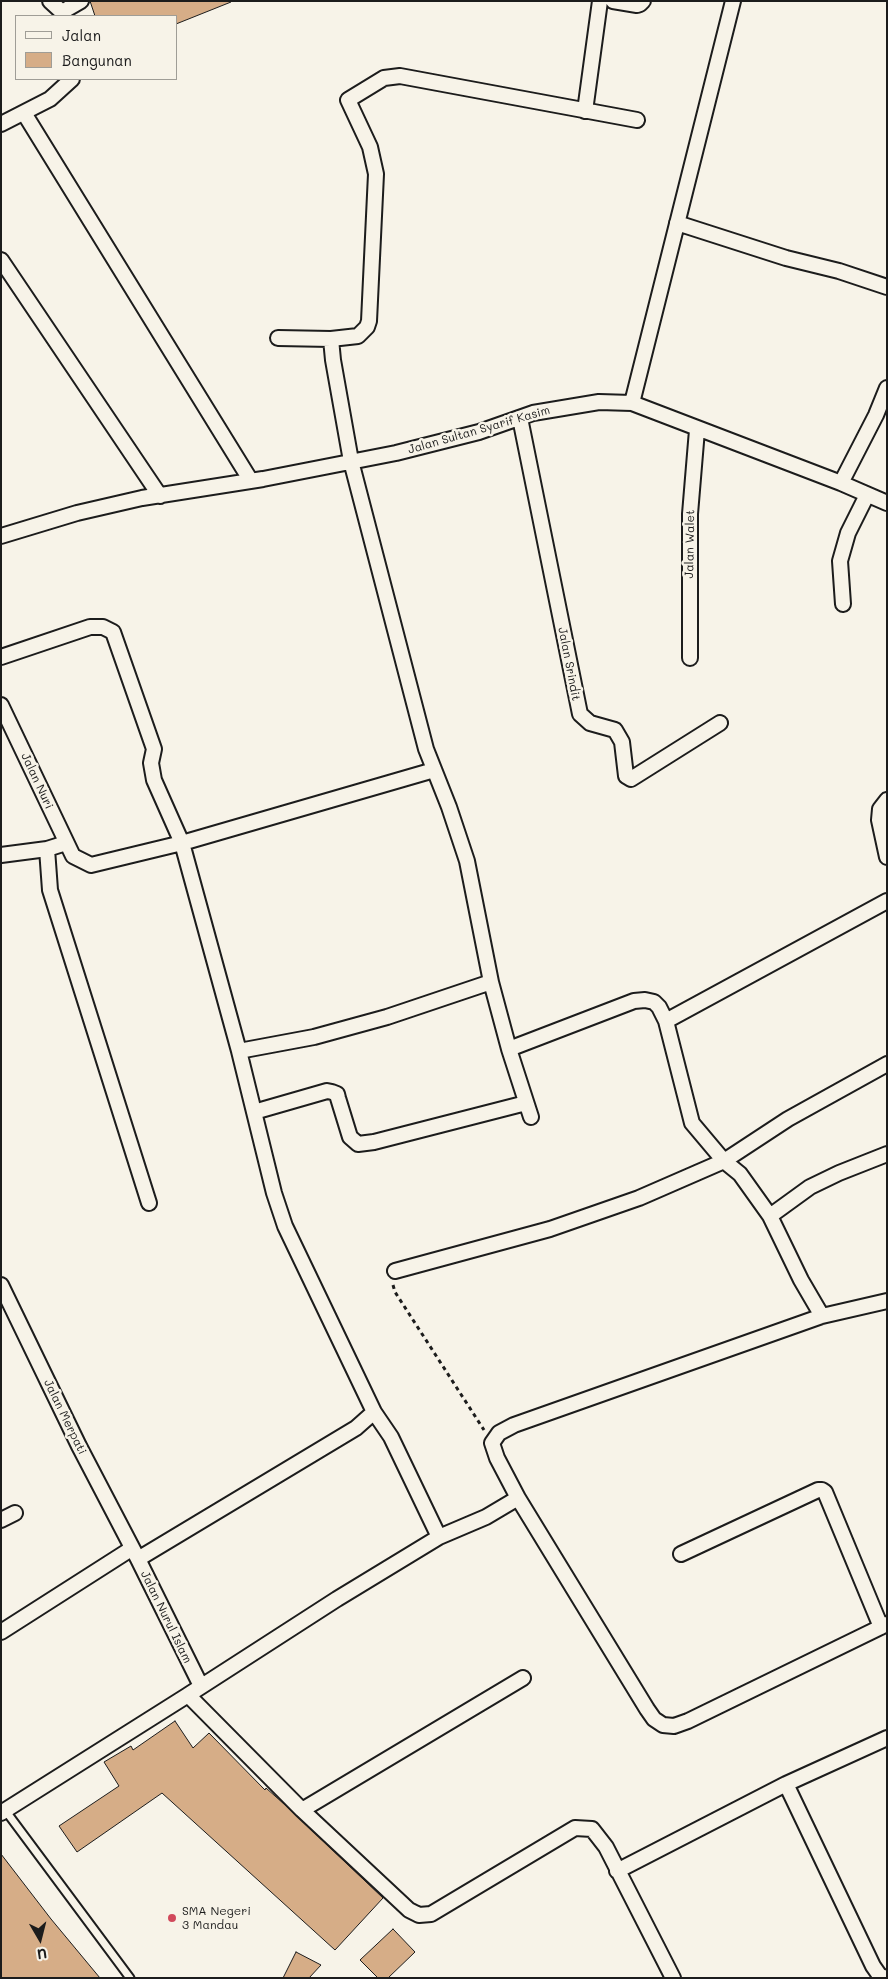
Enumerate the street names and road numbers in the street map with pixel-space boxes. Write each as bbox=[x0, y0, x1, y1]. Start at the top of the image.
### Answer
street label: Jalan Sultan Syarif Kasim bbox=[406, 403, 552, 457]
street label: Jalan Walet bbox=[682, 509, 698, 579]
street label: Jalan Srindit bbox=[555, 626, 583, 702]
street label: Jalan Nuri bbox=[18, 751, 56, 811]
street label: Jalan Merpati bbox=[41, 1377, 89, 1457]
street label: Jalan Nurul Islam bbox=[137, 1568, 195, 1666]

